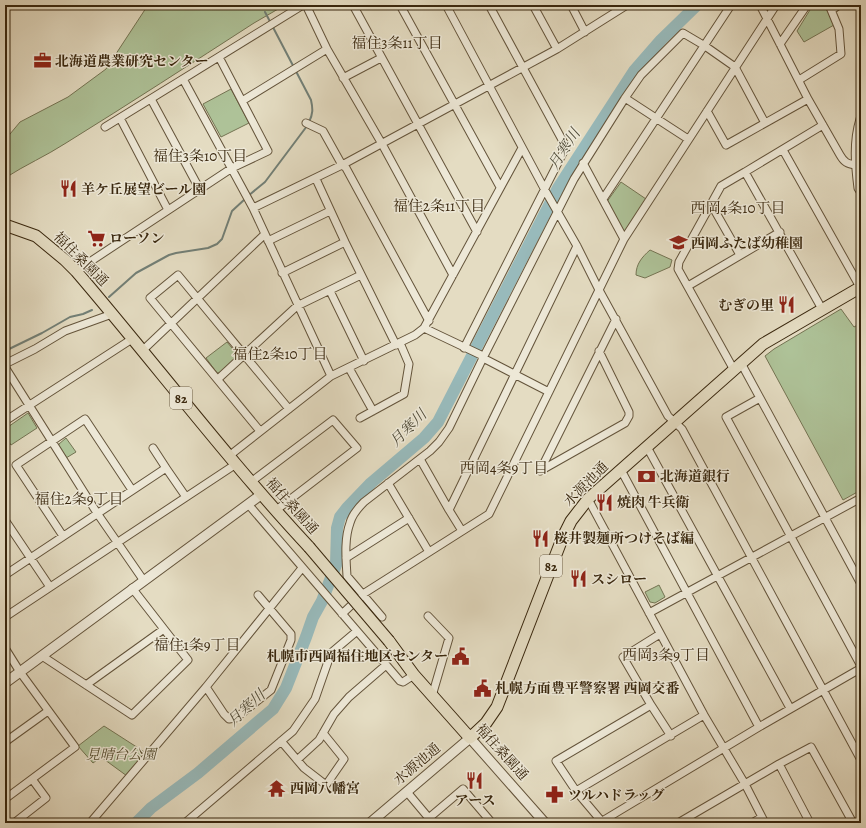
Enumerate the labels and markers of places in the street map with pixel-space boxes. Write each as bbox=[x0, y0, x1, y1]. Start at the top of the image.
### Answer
office icon: 北海道農業研究センター bbox=[32, 51, 52, 71]
place label: 北海道農業研究センター bbox=[55, 52, 208, 71]
restaurant icon: 羊ケ丘展望ビール園 bbox=[58, 179, 78, 199]
place label: 羊ケ丘展望ビール園 bbox=[81, 180, 206, 199]
supermarket icon: ローソン bbox=[86, 228, 106, 248]
place label: ローソン bbox=[109, 229, 164, 248]
school or university icon: 西岡ふたば幼稚園 bbox=[668, 233, 688, 253]
place label: 西岡ふたば幼稚園 bbox=[691, 234, 803, 253]
restaurant icon: むぎの里 bbox=[777, 295, 797, 315]
place label: むぎの里 bbox=[718, 296, 774, 315]
bank icon: 北海道銀行 bbox=[637, 466, 657, 486]
place label: 北海道銀行 bbox=[660, 467, 730, 486]
restaurant icon: 焼肉 牛兵衛 bbox=[594, 492, 614, 512]
place label: 焼肉 牛兵衛 bbox=[617, 493, 689, 512]
restaurant icon: 桜井製麺所つけそば編 bbox=[531, 528, 551, 548]
place label: 桜井製麺所つけそば編 bbox=[554, 529, 694, 548]
restaurant icon: スシロー bbox=[568, 569, 588, 589]
place label: スシロー bbox=[591, 570, 647, 589]
public building icon: 札幌市西岡福住地区センター bbox=[451, 646, 471, 666]
place label: 札幌市西岡福住地区センター bbox=[267, 647, 448, 666]
public building icon: 札幌方面豊平警察署 西岡交番 bbox=[472, 678, 492, 698]
place label: 札幌方面豊平警察署 西岡交番 bbox=[495, 679, 679, 698]
restaurant icon: アース bbox=[465, 770, 485, 790]
temple icon: 西岡八幡宮 bbox=[267, 778, 287, 798]
place label: 西岡八幡宮 bbox=[290, 779, 360, 798]
pharmacy icon: ツルハドラッグ bbox=[545, 785, 565, 805]
place label: ツルハドラッグ bbox=[568, 786, 664, 805]
place label: アース bbox=[455, 791, 495, 810]

